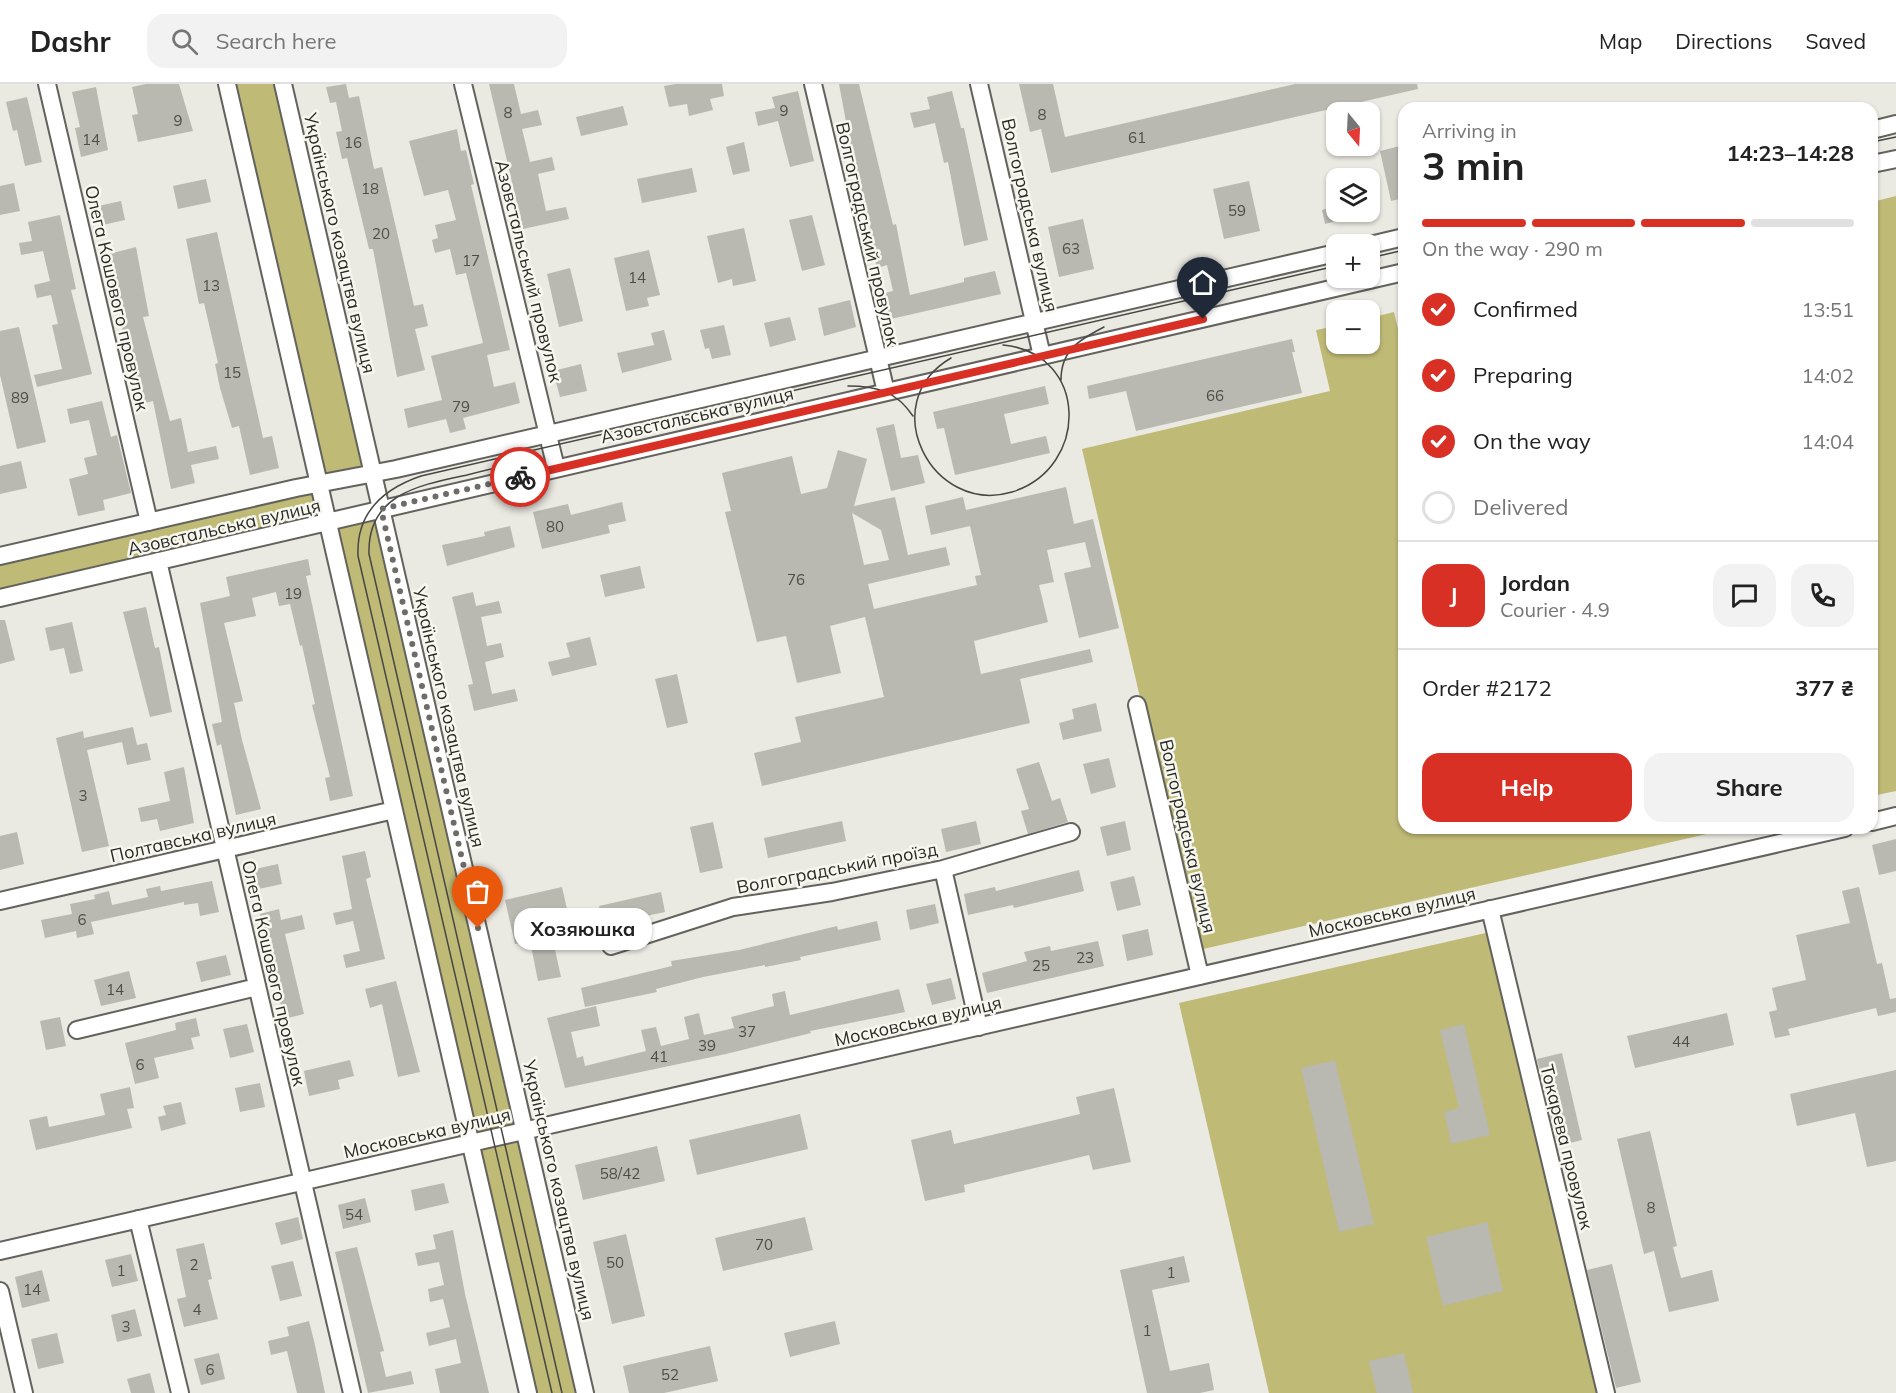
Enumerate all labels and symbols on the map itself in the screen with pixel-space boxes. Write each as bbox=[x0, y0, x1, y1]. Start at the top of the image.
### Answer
house number: 9 bbox=[779, 101, 789, 120]
north arrow bbox=[1326, 102, 1380, 156]
house number: 8 bbox=[503, 103, 513, 122]
house number: 8 bbox=[1037, 105, 1047, 124]
street label: Українського козацтва вулиця bbox=[299, 109, 381, 376]
house number: 9 bbox=[173, 111, 183, 130]
street label: Волгоградська вулиця bbox=[997, 116, 1063, 314]
street label: Волгоградський провулок bbox=[831, 120, 905, 349]
house number: 61 bbox=[1128, 128, 1146, 147]
house number: 14 bbox=[82, 130, 100, 149]
house number: 16 bbox=[344, 133, 362, 152]
street label: Азовстальський провулок bbox=[490, 157, 568, 385]
house number: 18 bbox=[361, 179, 379, 198]
street label: Олега Кошового провулок bbox=[80, 183, 154, 413]
house number: 59 bbox=[1228, 201, 1246, 220]
house number: 20 bbox=[372, 224, 390, 243]
house number: 63 bbox=[1062, 239, 1080, 258]
house number: 17 bbox=[462, 251, 480, 270]
pin bbox=[1177, 257, 1228, 319]
house number: 14 bbox=[628, 268, 646, 287]
house number: 13 bbox=[202, 276, 220, 295]
house number: 15 bbox=[223, 363, 241, 382]
street label: Азовстальська вулиця bbox=[598, 382, 796, 448]
house number: 66 bbox=[1206, 386, 1224, 405]
house number: 89 bbox=[11, 388, 29, 407]
house number: 79 bbox=[452, 397, 470, 416]
courier bbox=[490, 447, 550, 507]
street label: Азовстальська вулиця bbox=[125, 494, 323, 560]
house number: 80 bbox=[546, 517, 564, 536]
house number: 76 bbox=[787, 570, 805, 589]
street label: Українського козацтва вулиця bbox=[408, 583, 490, 850]
house number: 19 bbox=[284, 584, 302, 603]
street label: Волгоградська вулиця bbox=[1155, 737, 1221, 935]
house number: 3 bbox=[78, 786, 88, 805]
street label: Полтавська вулиця bbox=[108, 807, 278, 867]
street label: Волгоградський проїзд bbox=[735, 837, 939, 899]
street label: Олега Кошового провулок bbox=[237, 858, 311, 1088]
pin bbox=[452, 866, 503, 928]
street label: Московська вулиця bbox=[1306, 882, 1478, 942]
callout: Хозяюшка bbox=[514, 907, 652, 949]
house number: 6 bbox=[77, 910, 87, 929]
house number: 23 bbox=[1076, 948, 1094, 967]
house number: 25 bbox=[1032, 956, 1050, 975]
house number: 14 bbox=[106, 980, 124, 999]
street label: Московська вулиця bbox=[832, 991, 1004, 1051]
house number: 37 bbox=[738, 1022, 756, 1041]
house number: 44 bbox=[1672, 1032, 1690, 1051]
house number: 39 bbox=[698, 1036, 716, 1055]
house number: 41 bbox=[650, 1047, 668, 1066]
house number: 6 bbox=[135, 1055, 145, 1074]
street label: Українського козацтва вулиця bbox=[518, 1056, 600, 1323]
street label: Токарева провулок bbox=[1535, 1062, 1599, 1232]
street label: Московська вулиця bbox=[341, 1103, 513, 1163]
house number: 58/42 bbox=[600, 1164, 640, 1183]
house number: 8 bbox=[1646, 1198, 1656, 1217]
house number: 54 bbox=[345, 1205, 363, 1224]
house number: 70 bbox=[755, 1235, 773, 1254]
house number: 50 bbox=[606, 1253, 624, 1272]
house number: 2 bbox=[189, 1255, 199, 1274]
house number: 1 bbox=[116, 1261, 126, 1280]
house number: 1 bbox=[1166, 1263, 1176, 1282]
house number: 14 bbox=[23, 1280, 41, 1299]
house number: 4 bbox=[192, 1300, 202, 1319]
house number: 3 bbox=[121, 1317, 131, 1336]
house number: 1 bbox=[1142, 1321, 1152, 1340]
house number: 6 bbox=[205, 1360, 215, 1379]
house number: 52 bbox=[661, 1365, 679, 1384]

